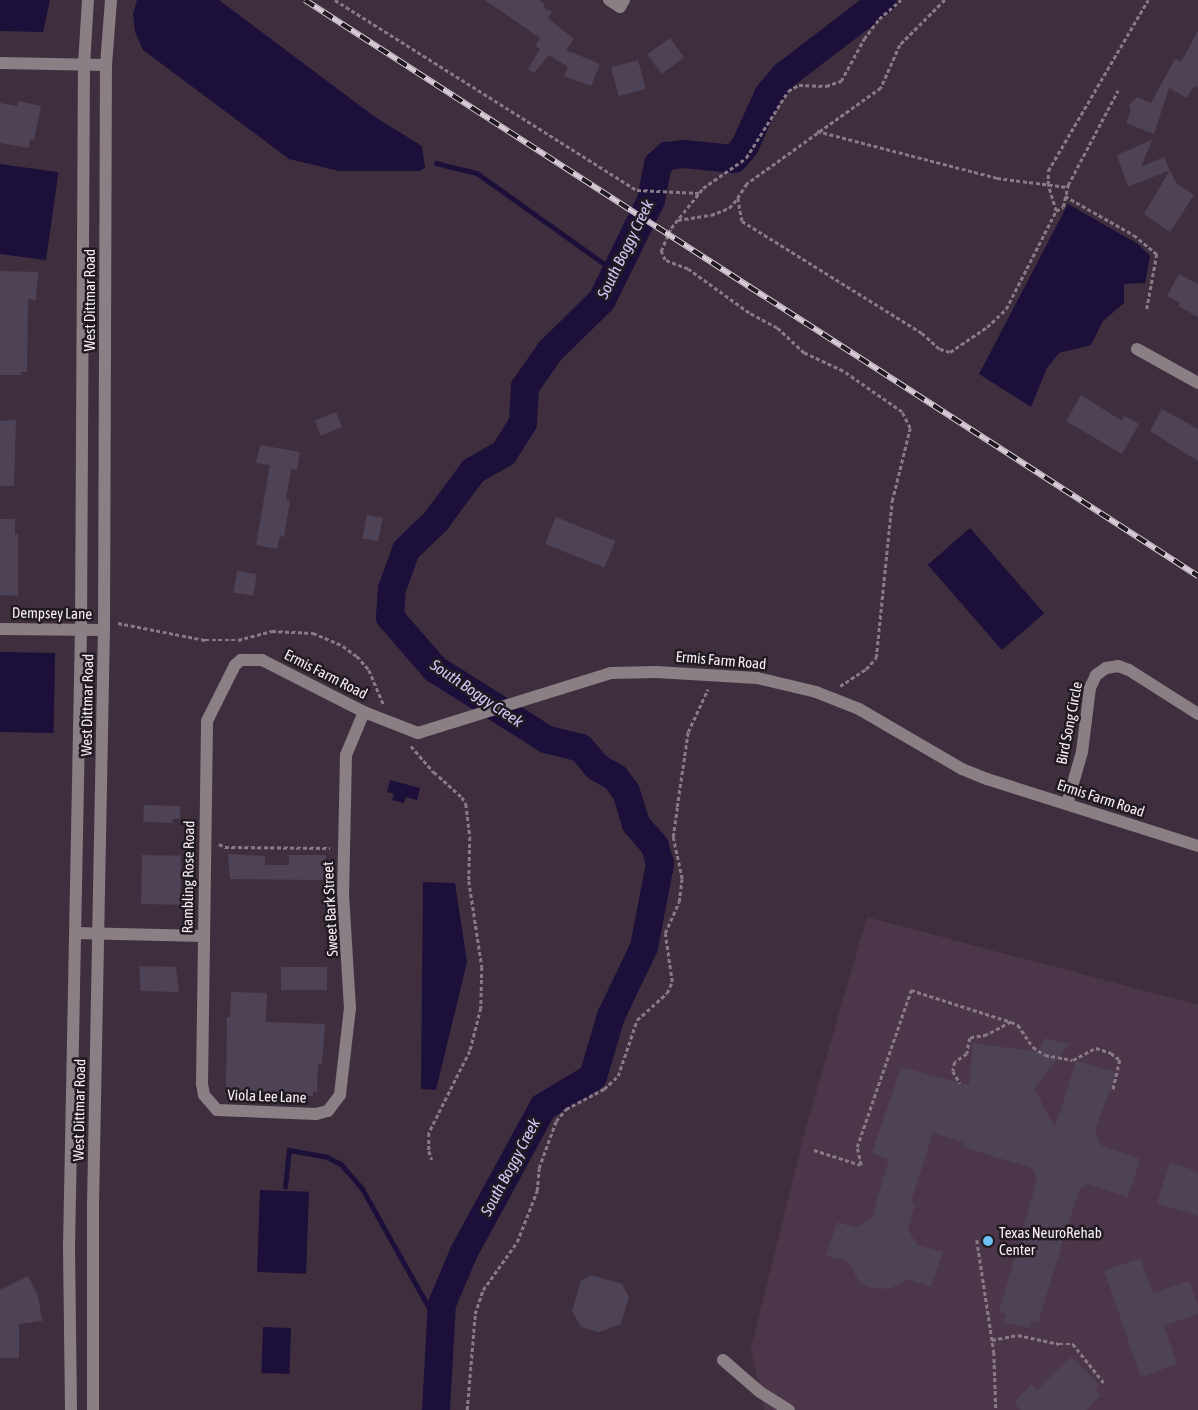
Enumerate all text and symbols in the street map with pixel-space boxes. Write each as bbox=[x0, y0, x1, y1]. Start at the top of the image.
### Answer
water label: South Boggy Creek bbox=[593, 196, 657, 302]
street label: West Dittmar Road bbox=[81, 249, 99, 351]
street label: Dempsey Lane bbox=[12, 603, 92, 623]
street label: Ermis Farm Road bbox=[281, 645, 371, 703]
street label: Ermis Farm Road bbox=[675, 647, 767, 673]
street label: West Dittmar Road bbox=[77, 654, 97, 756]
water label: South Boggy Creek bbox=[427, 655, 527, 731]
street label: Bird Song Circle bbox=[1052, 680, 1086, 766]
street label: Ermis Farm Road bbox=[1055, 775, 1147, 821]
street label: Rambling Rose Road bbox=[178, 820, 198, 934]
street label: Sweet Bark Street bbox=[319, 861, 341, 957]
street label: West Dittmar Road bbox=[69, 1059, 89, 1161]
street label: Viola Lee Lane bbox=[227, 1086, 307, 1106]
water label: South Boggy Creek bbox=[476, 1115, 544, 1219]
place label: Texas NeuroRehab Center bbox=[999, 1223, 1102, 1258]
marker: Texas NeuroRehab Center bbox=[981, 1234, 995, 1248]

